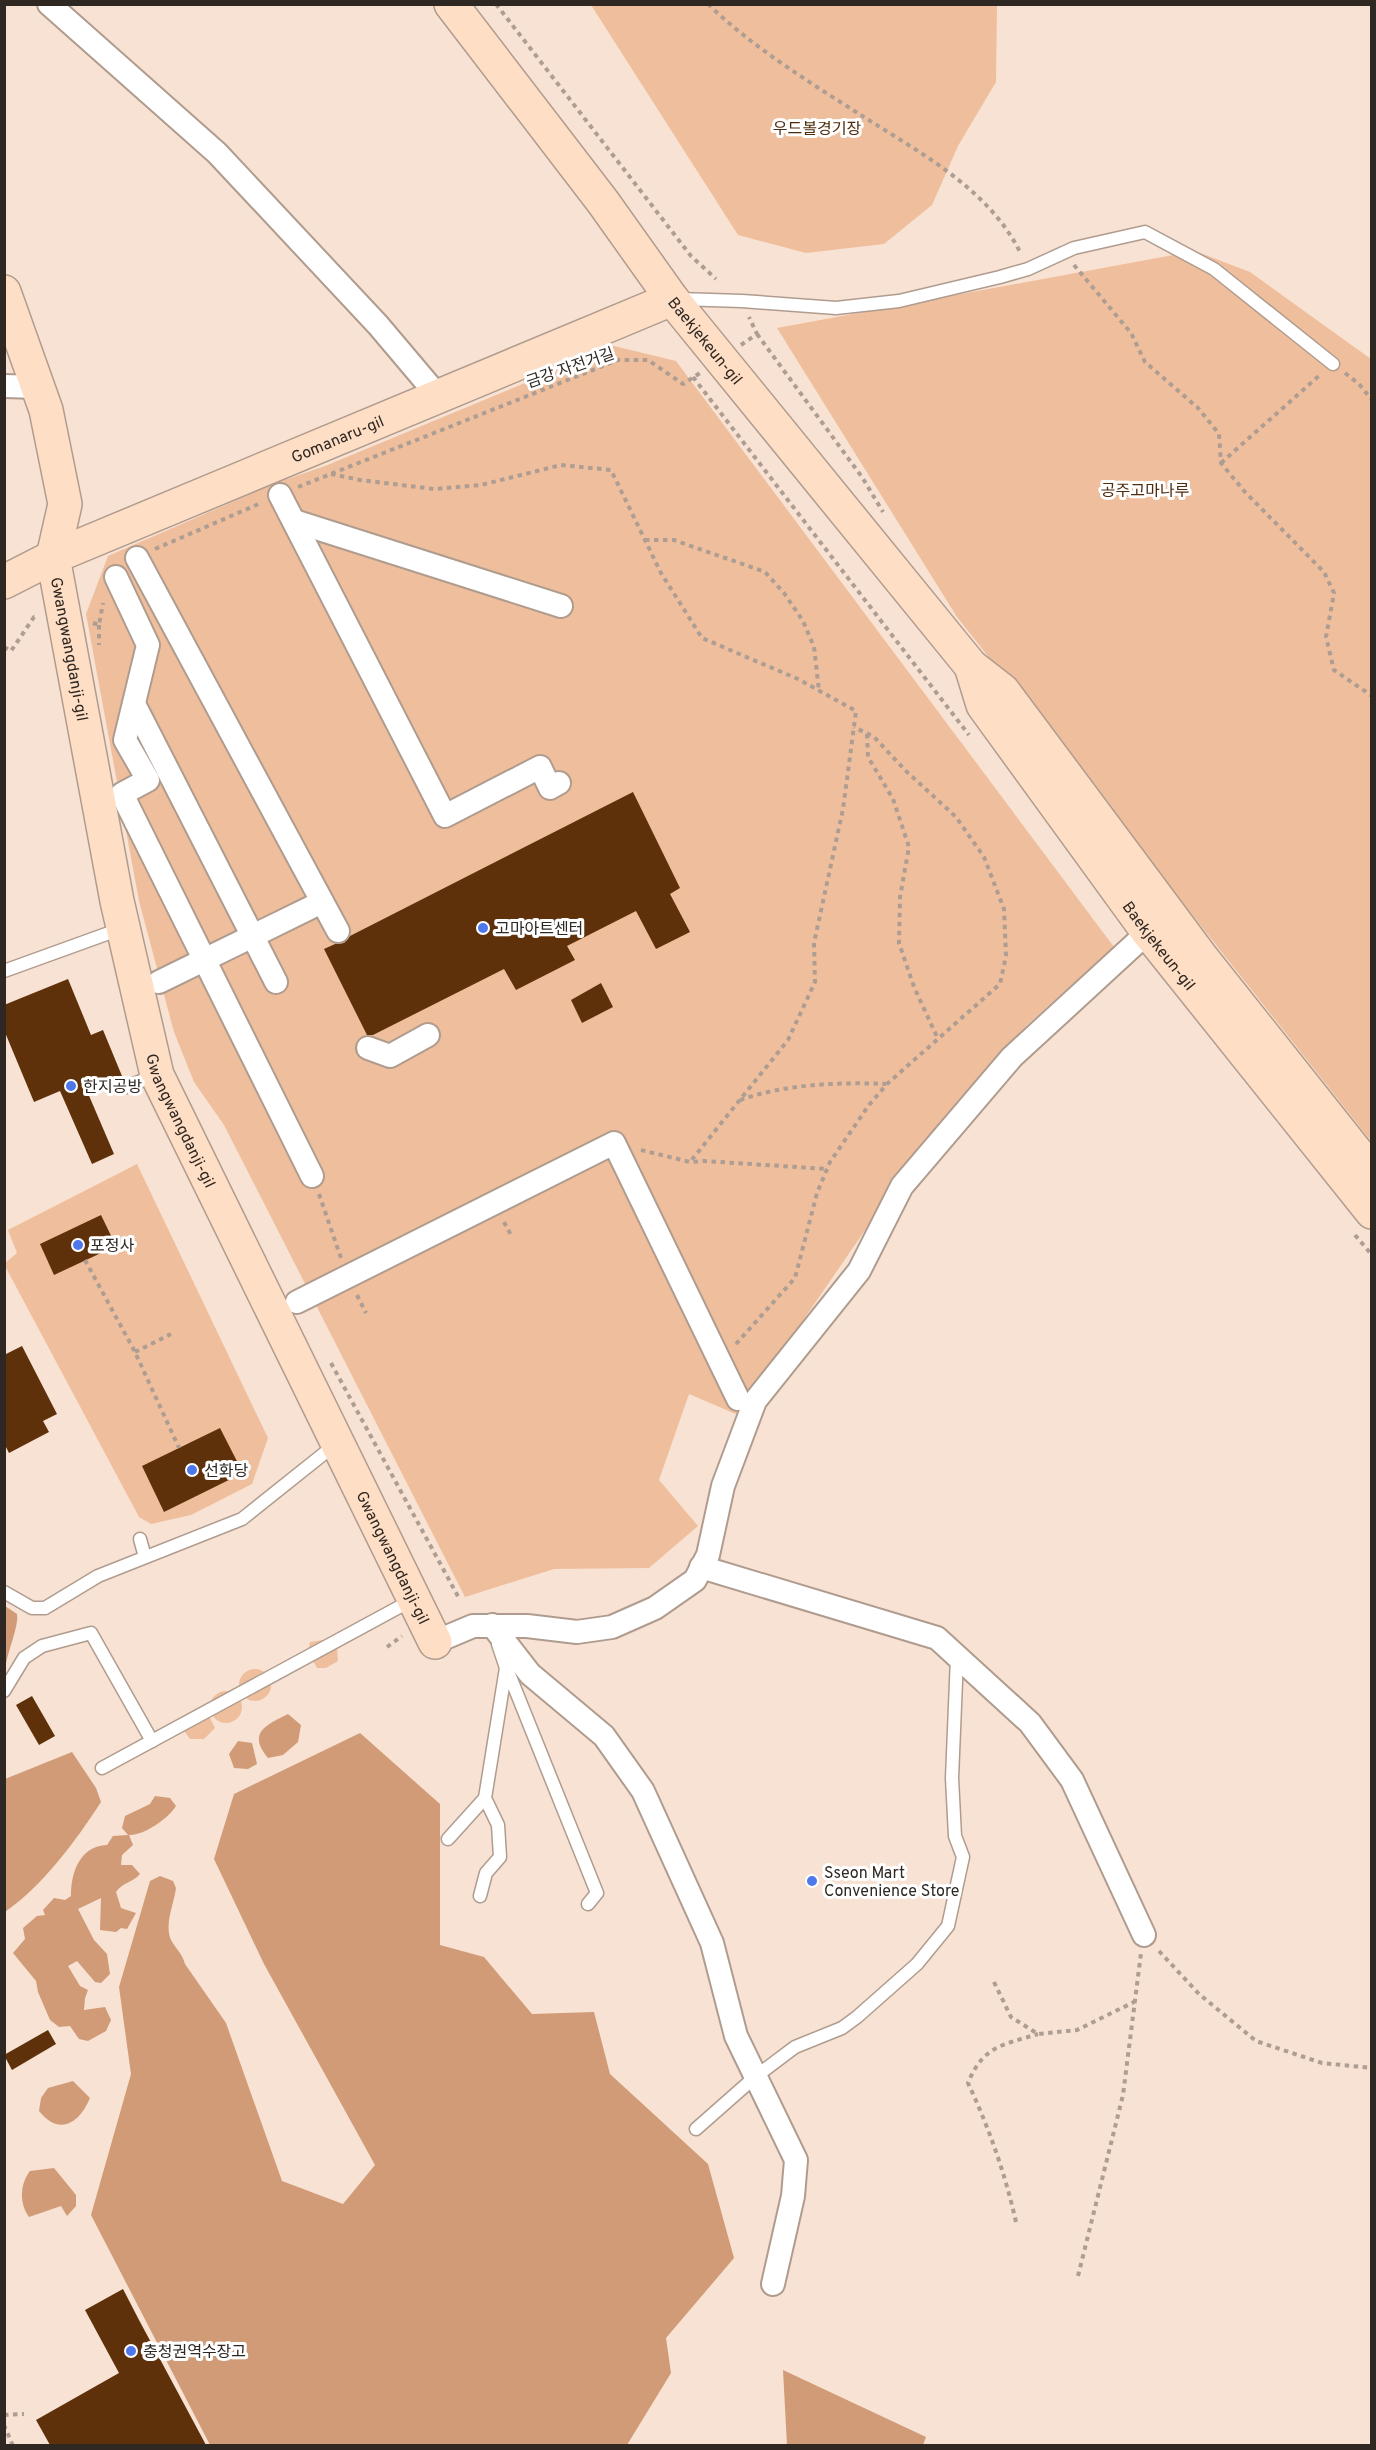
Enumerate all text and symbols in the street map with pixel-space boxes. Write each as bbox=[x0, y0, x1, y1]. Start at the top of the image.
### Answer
park label: 우드볼경기장 bbox=[773, 120, 861, 140]
street label: Baekjekeun-gil bbox=[662, 294, 746, 390]
street label: 금강 자전거길 bbox=[524, 344, 617, 393]
street label: Gomanaru-gil bbox=[289, 412, 387, 469]
park label: 공주고마나루 bbox=[1101, 482, 1189, 502]
street label: Gwangwangdanji-gil bbox=[45, 576, 91, 723]
street label: Baekjekeun-gil bbox=[1117, 898, 1199, 995]
place label: 고마아트센터 bbox=[495, 920, 583, 940]
marker: 고마아트센터 bbox=[476, 921, 490, 935]
street label: Gwangwangdanji-gil bbox=[140, 1052, 219, 1192]
place label: 한지공방 bbox=[83, 1078, 142, 1098]
marker: 한지공방 bbox=[64, 1079, 78, 1093]
place label: 포정사 bbox=[90, 1237, 134, 1257]
marker: 포정사 bbox=[71, 1238, 85, 1252]
place label: 선화당 bbox=[204, 1462, 248, 1482]
marker: 선화당 bbox=[185, 1463, 199, 1477]
street label: Gwangwangdanji-gil bbox=[351, 1488, 433, 1628]
place label: Sseon Mart Convenience Store bbox=[824, 1864, 959, 1902]
marker: Sseon Mart Convenience Store bbox=[805, 1874, 819, 1888]
place label: 충청권역수장고 bbox=[143, 2343, 246, 2363]
marker: 충청권역수장고 bbox=[124, 2344, 138, 2358]

